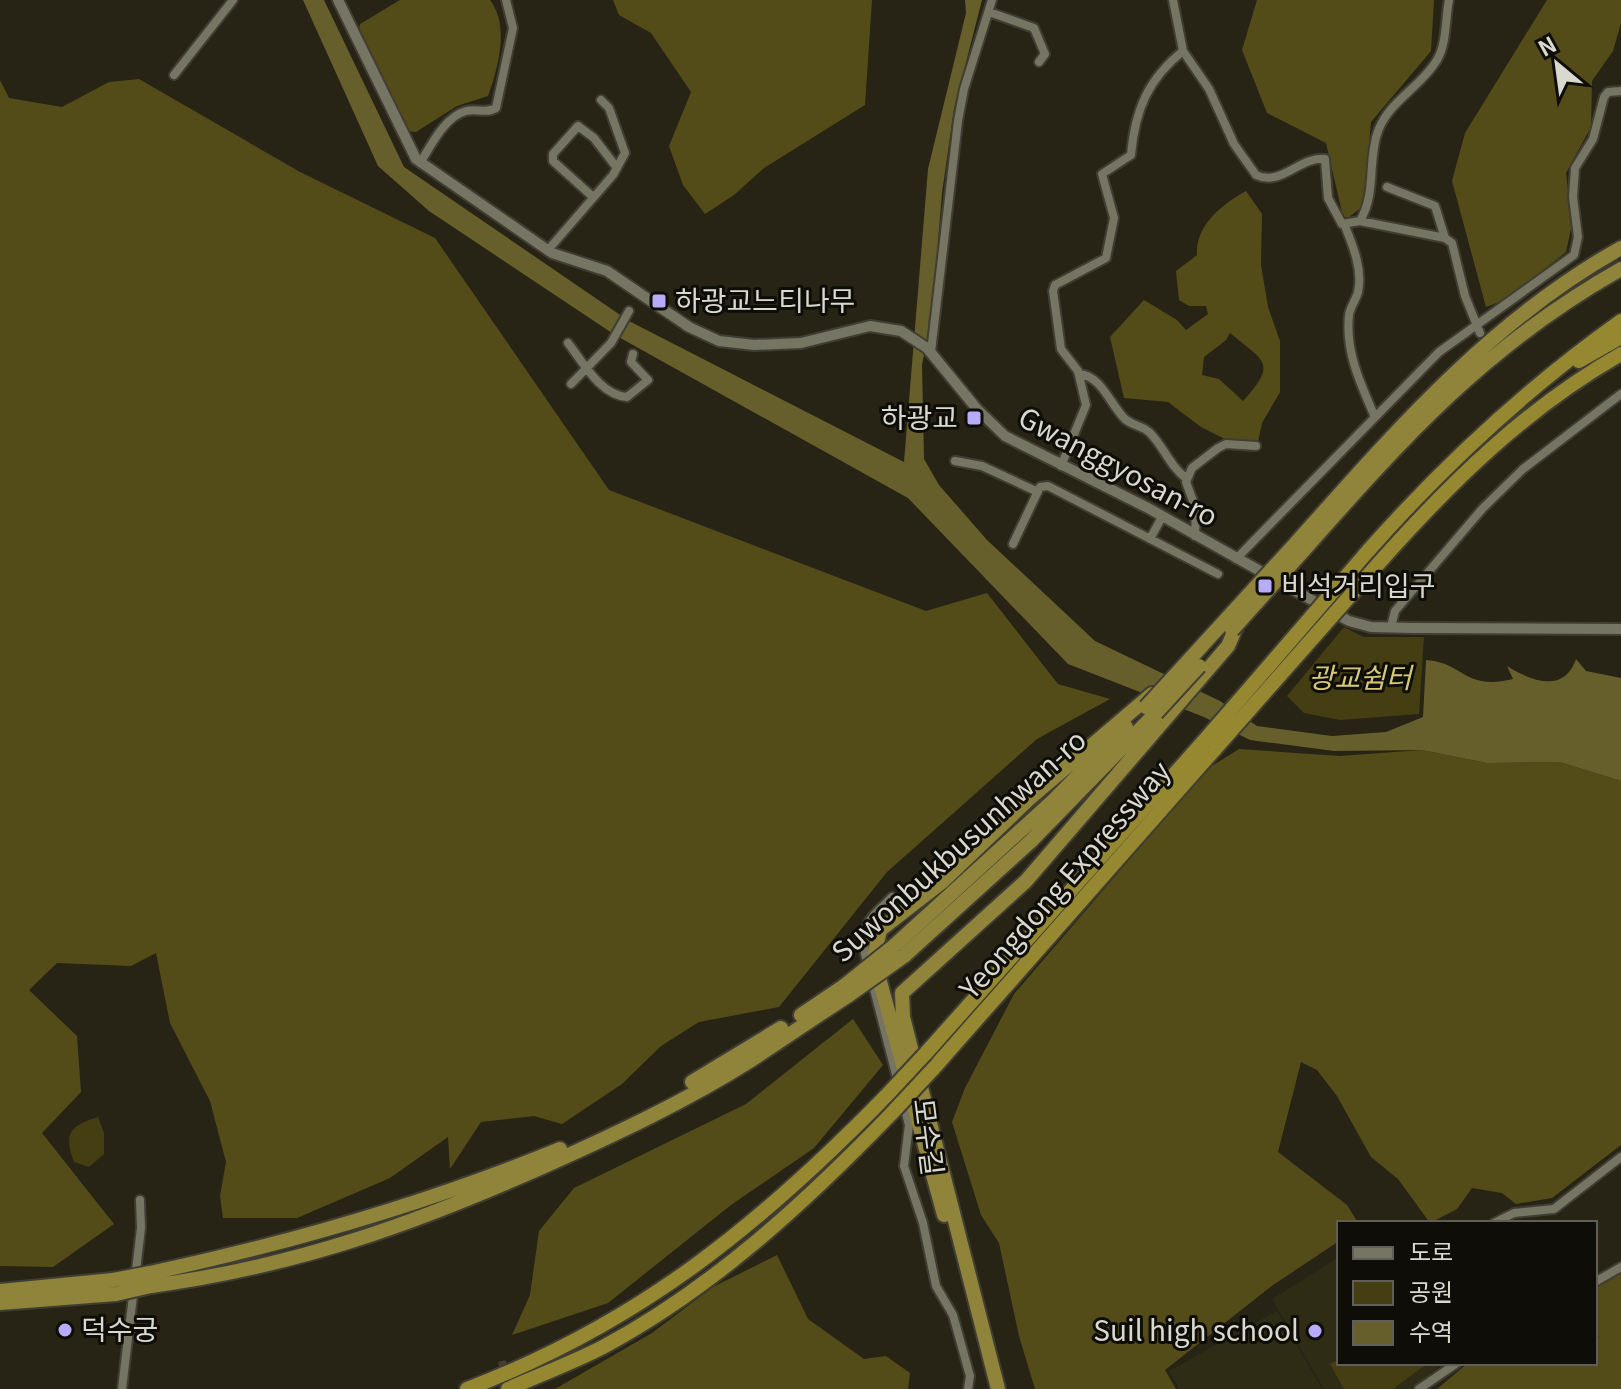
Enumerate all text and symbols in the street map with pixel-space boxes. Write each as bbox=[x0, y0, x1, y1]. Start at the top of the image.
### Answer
north arrow bbox=[1517, 24, 1597, 104]
text: N bbox=[1531, 27, 1561, 63]
place label: 하광교느티나무 bbox=[675, 279, 855, 319]
marker: 하광교느티나무 bbox=[650, 292, 668, 310]
place label: 하광교 bbox=[881, 396, 958, 436]
street label: Gwanggyosan-ro bbox=[1012, 396, 1226, 535]
marker: 하광교 bbox=[965, 409, 983, 427]
place label: 비석거리입구 bbox=[1281, 564, 1436, 604]
marker: 비석거리입구 bbox=[1256, 577, 1274, 595]
park label: 광교쉼터 bbox=[1308, 656, 1415, 696]
street label: Suwonbukbusunhwan-ro bbox=[822, 719, 1094, 970]
street label: Yeongdong Expressway bbox=[948, 751, 1178, 1007]
street label: 모수길 bbox=[905, 1096, 955, 1178]
legend bbox=[1337, 1221, 1597, 1365]
text: 도로 bbox=[1409, 1233, 1453, 1268]
text: 공원 bbox=[1409, 1273, 1453, 1308]
place label: 덕수궁 bbox=[81, 1308, 158, 1348]
place label: Suil high school bbox=[1093, 1309, 1299, 1349]
text: 수역 bbox=[1409, 1313, 1453, 1348]
marker: 덕수궁 bbox=[56, 1321, 74, 1339]
marker: Suil high school bbox=[1306, 1322, 1324, 1340]

